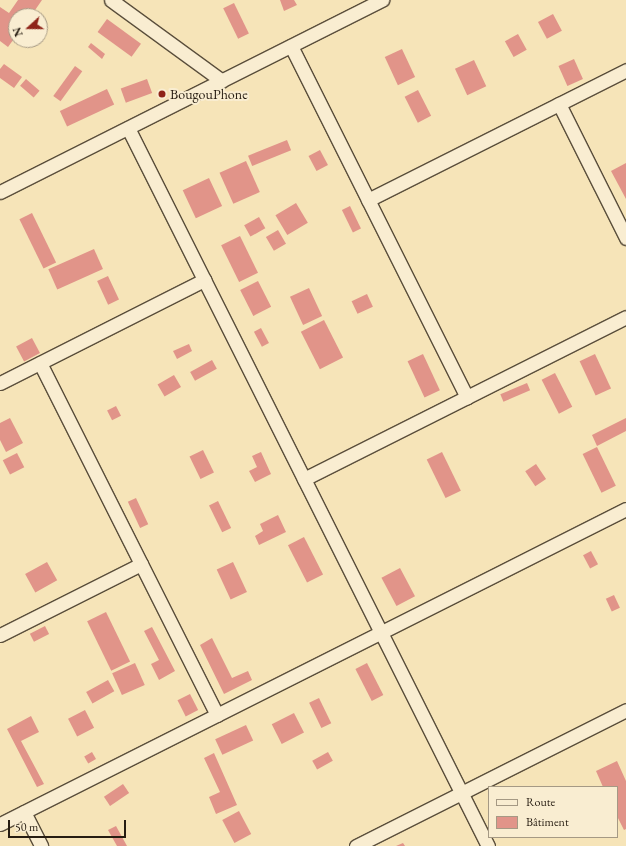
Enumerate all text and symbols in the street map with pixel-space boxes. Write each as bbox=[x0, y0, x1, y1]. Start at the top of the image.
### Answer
north arrow bbox=[8, 8, 48, 48]
text: N bbox=[10, 25, 26, 39]
place label: BougouPhone bbox=[170, 86, 248, 102]
marker: BougouPhone bbox=[157, 89, 167, 99]
legend bbox=[488, 786, 618, 838]
text: Route bbox=[526, 794, 555, 810]
scale bar bbox=[10, 812, 128, 838]
text: Bâtiment bbox=[526, 814, 569, 830]
text: 50 m bbox=[15, 819, 38, 835]

